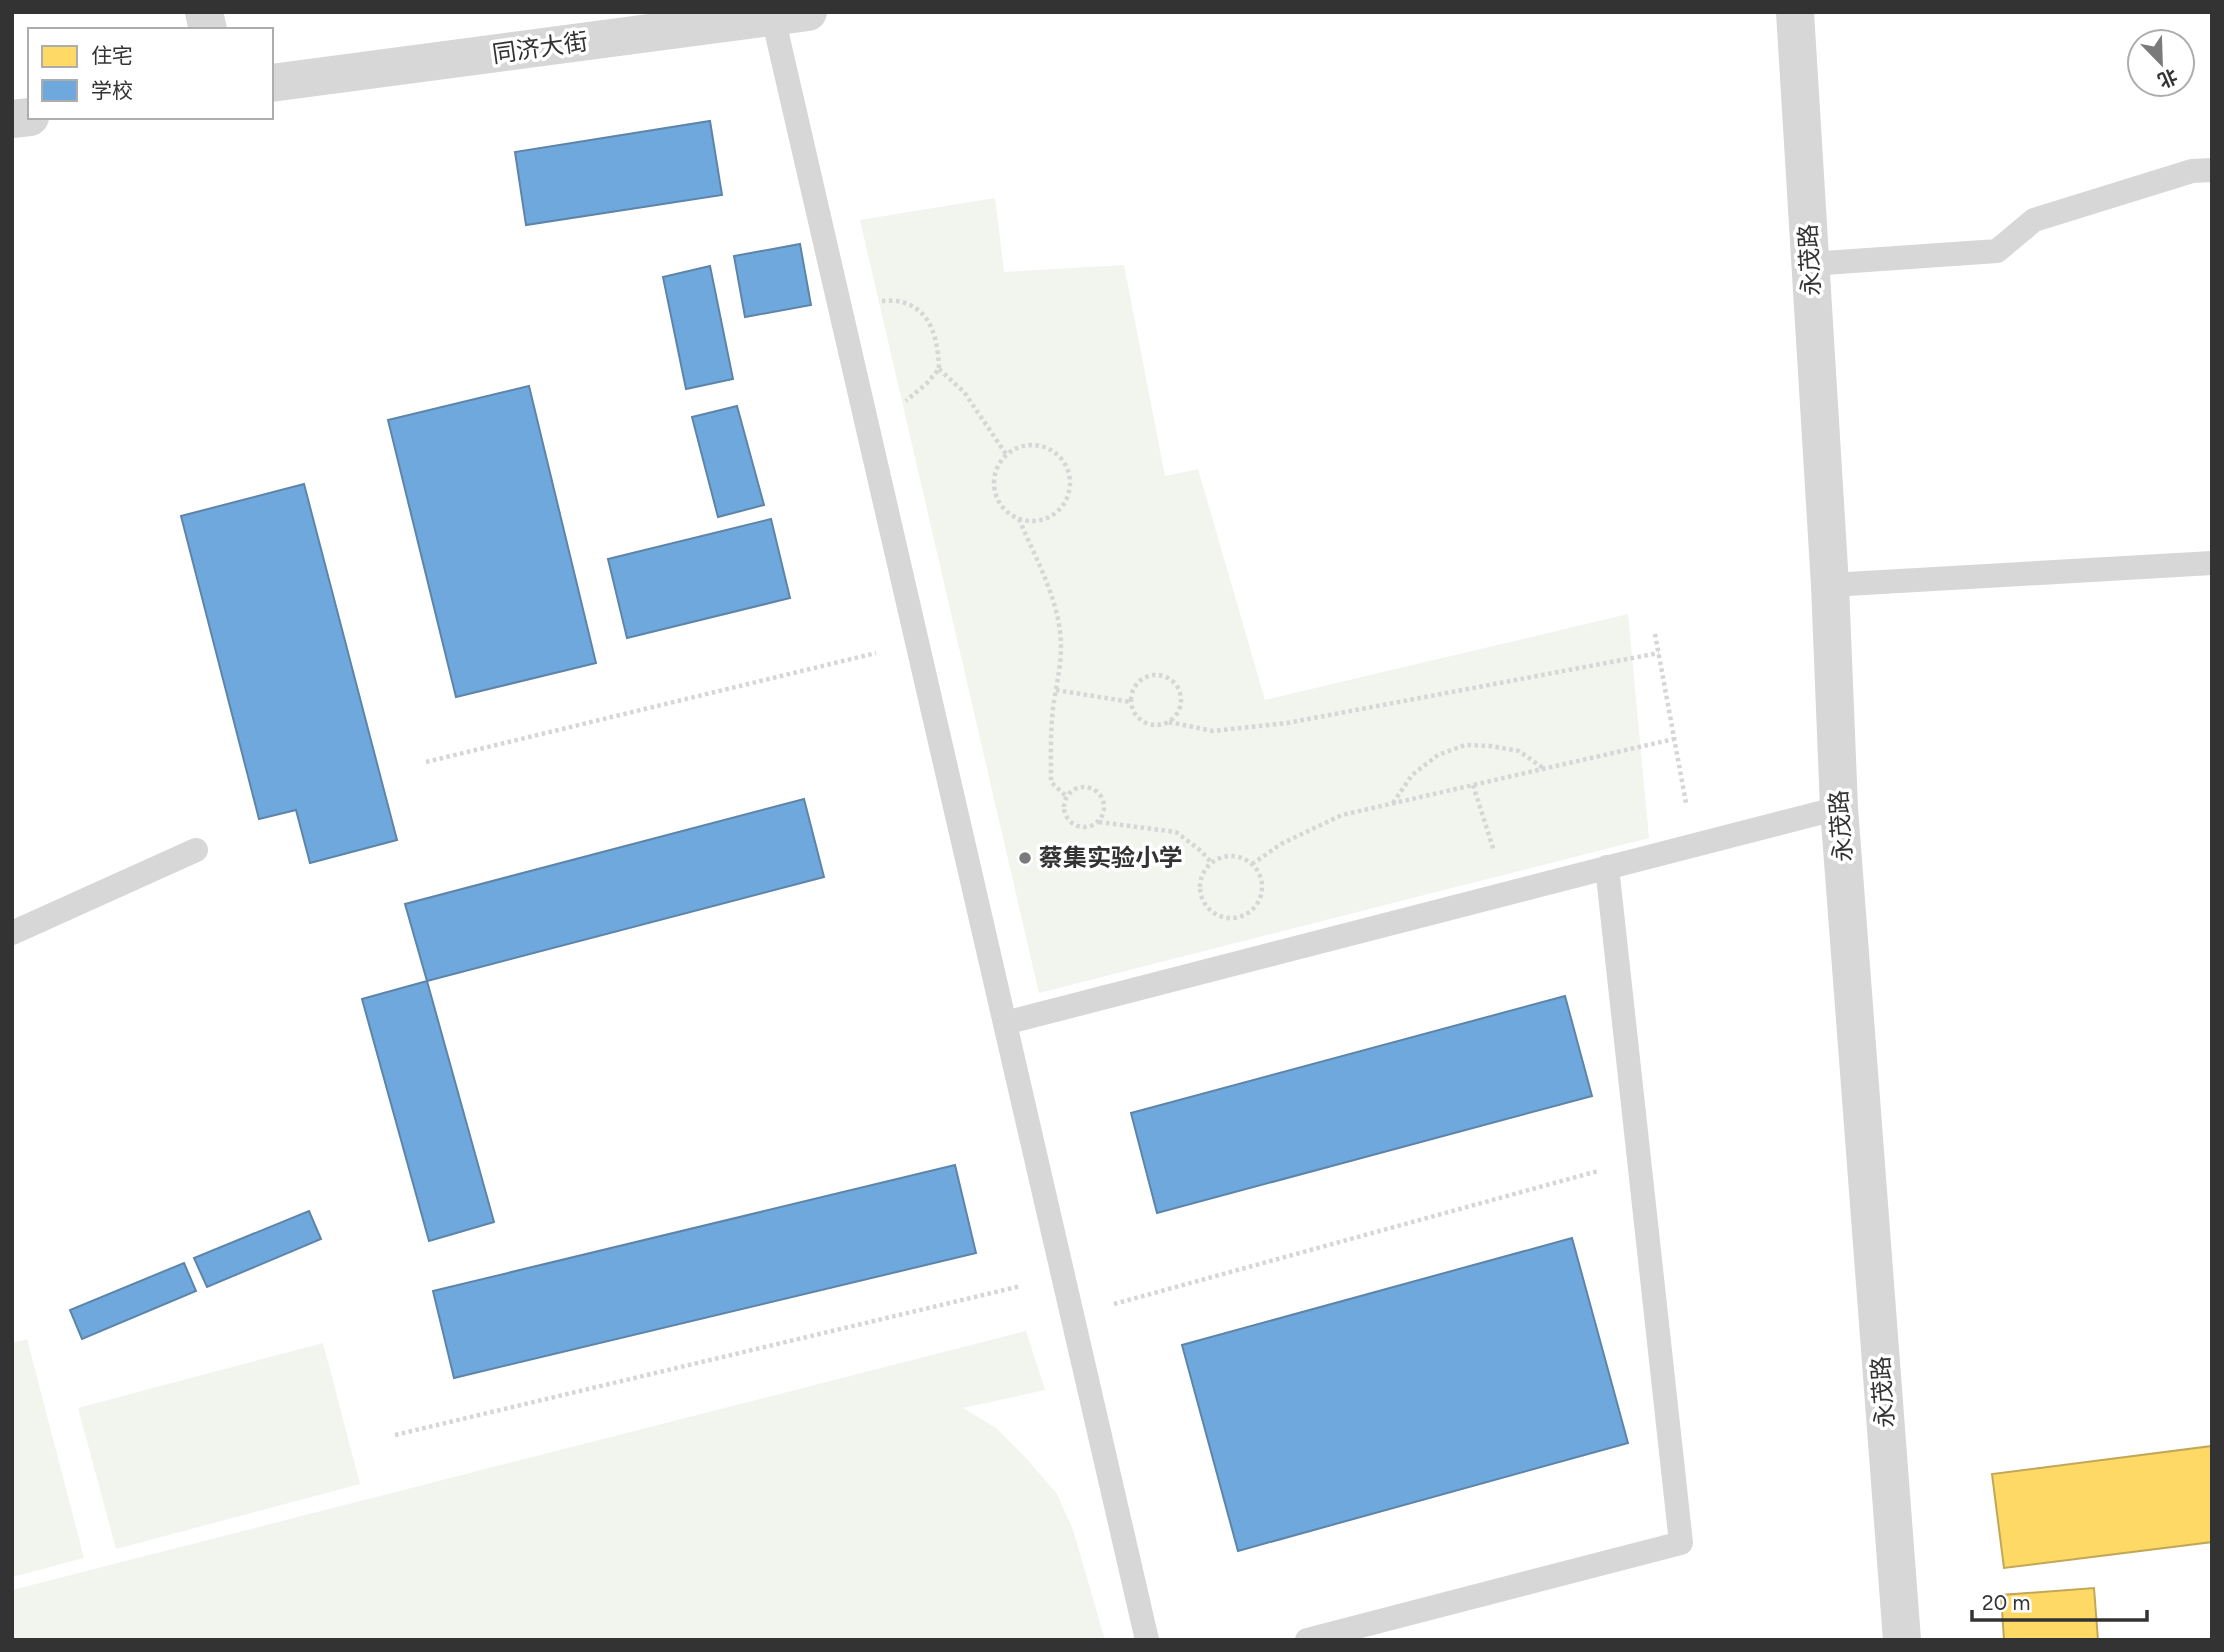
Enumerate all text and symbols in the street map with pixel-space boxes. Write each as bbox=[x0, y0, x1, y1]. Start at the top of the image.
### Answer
street label: 同济大街 bbox=[490, 26, 589, 69]
legend bbox=[28, 28, 273, 119]
north arrow bbox=[2126, 28, 2196, 98]
text: 住宅 bbox=[91, 43, 133, 68]
text: 北 bbox=[2154, 64, 2181, 92]
text: 学校 bbox=[91, 78, 133, 103]
street label: 永茂路 bbox=[1793, 223, 1826, 297]
street label: 永茂路 bbox=[1824, 789, 1857, 863]
place label: 蔡集实验小学 bbox=[1039, 843, 1183, 872]
marker: 蔡集实验小学 bbox=[1017, 850, 1033, 866]
street label: 永茂路 bbox=[1866, 1355, 1899, 1429]
scale bar bbox=[1972, 1578, 2147, 1622]
text: 20 m bbox=[1982, 1590, 2030, 1615]

